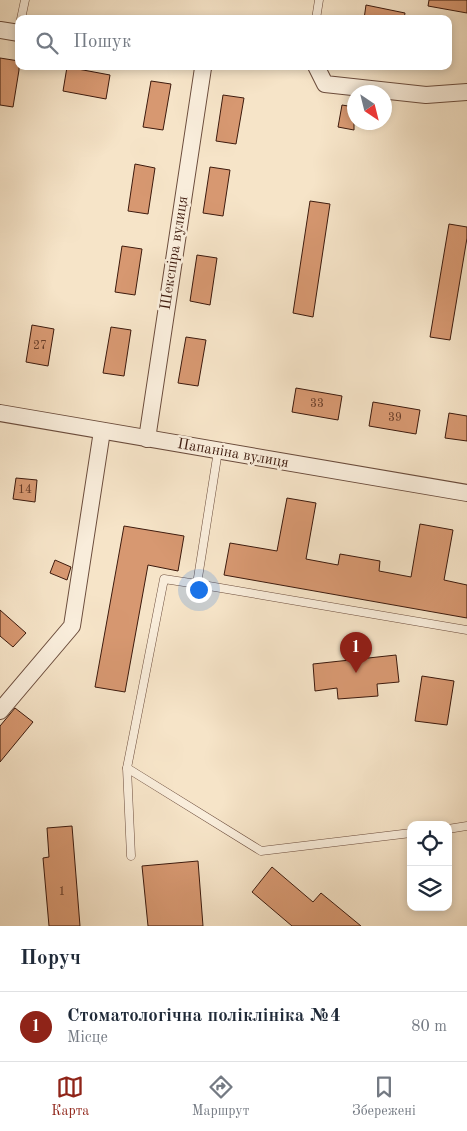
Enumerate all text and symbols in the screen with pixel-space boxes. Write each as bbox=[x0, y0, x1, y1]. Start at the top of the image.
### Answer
search box bbox=[15, 15, 452, 70]
icon: search bbox=[33, 29, 61, 57]
text: Пошук bbox=[73, 33, 131, 52]
north arrow bbox=[347, 85, 392, 130]
street label: Шекспіра вулиця bbox=[159, 195, 191, 311]
house number: 27 bbox=[33, 340, 47, 352]
house number: 33 bbox=[310, 398, 324, 410]
house number: 39 bbox=[388, 412, 402, 424]
street label: Папаніна вулиця bbox=[176, 437, 290, 471]
house number: 14 bbox=[18, 484, 32, 496]
your location bbox=[186, 577, 212, 603]
pin: 1 bbox=[340, 632, 372, 673]
map controls bbox=[407, 821, 452, 911]
button: locate bbox=[407, 821, 452, 866]
button: layers bbox=[407, 866, 452, 911]
house number: 1 bbox=[59, 886, 65, 898]
text: Поруч bbox=[20, 948, 81, 969]
text: Стоматологічна поліклініка №4 bbox=[67, 1007, 341, 1026]
text: 1 bbox=[31, 1019, 41, 1035]
text: 80 m bbox=[411, 1019, 447, 1035]
text: Місце bbox=[67, 1030, 108, 1046]
tab: Карта bbox=[51, 1073, 89, 1120]
tab: Маршрут bbox=[192, 1073, 249, 1120]
tab: Збережені bbox=[352, 1073, 416, 1120]

